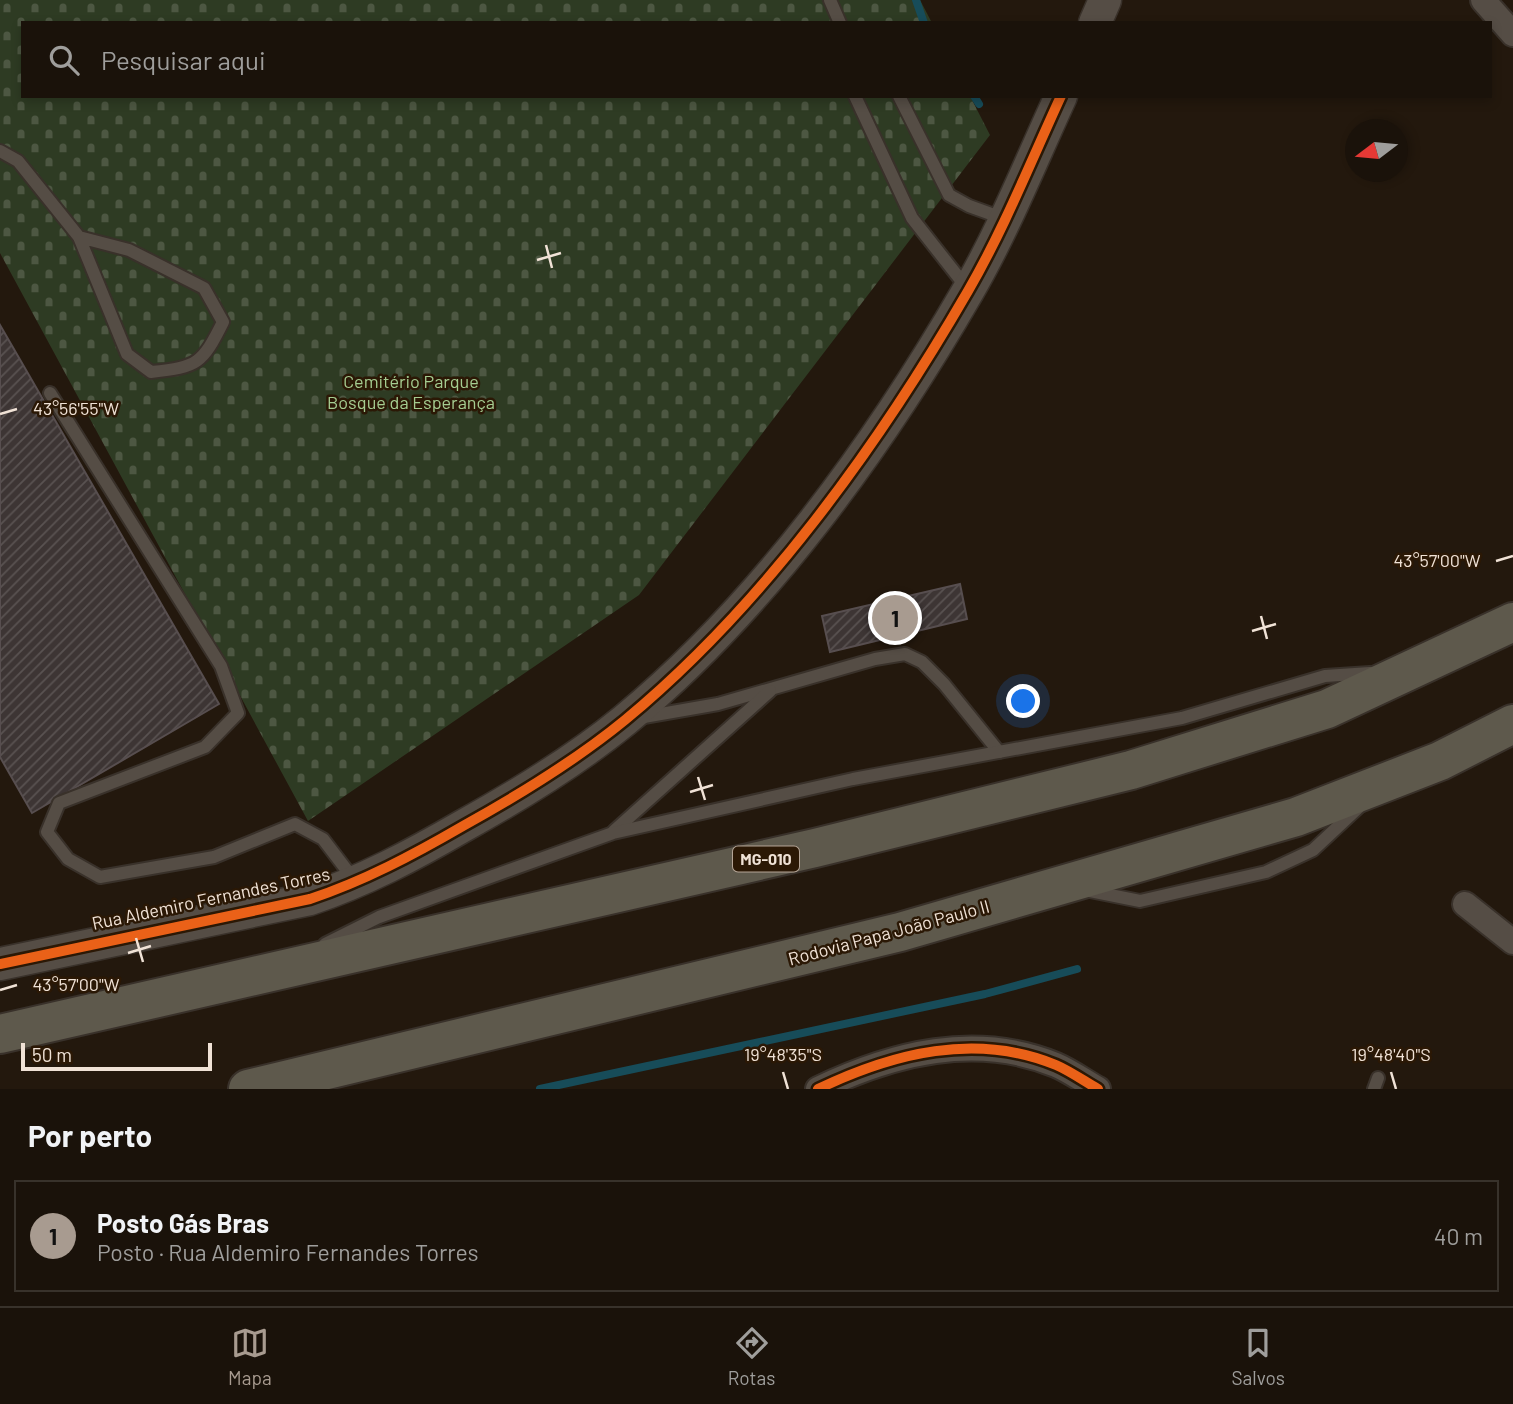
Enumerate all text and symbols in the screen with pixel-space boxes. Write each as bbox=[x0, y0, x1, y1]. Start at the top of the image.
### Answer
search box bbox=[21, 21, 1492, 98]
icon: search bbox=[45, 41, 83, 79]
text: Pesquisar aqui bbox=[101, 44, 266, 75]
north arrow bbox=[1345, 119, 1408, 182]
park label: Cemitério Parque Bosque da Esperança bbox=[327, 370, 495, 413]
text: 43°56'55"W bbox=[33, 397, 119, 419]
text: 43°57'00"W bbox=[1393, 549, 1481, 571]
pin: 1 bbox=[872, 592, 918, 644]
your location bbox=[1006, 684, 1040, 718]
road number: MG-010 bbox=[733, 846, 799, 872]
street label: Rua Aldemiro Fernandes Torres bbox=[90, 862, 332, 934]
street label: Rodovia Papa João Paulo II bbox=[786, 895, 992, 970]
text: 43°57'00"W bbox=[32, 973, 120, 995]
scale bar bbox=[21, 1040, 212, 1072]
text: 50 m bbox=[32, 1043, 72, 1066]
text: 19°48'35"S bbox=[744, 1043, 822, 1065]
text: 19°48'40"S bbox=[1351, 1043, 1431, 1065]
text: Por perto bbox=[28, 1117, 152, 1153]
text: Posto Gás Bras bbox=[97, 1207, 269, 1238]
text: 1 bbox=[49, 1222, 57, 1250]
text: 40 m bbox=[1434, 1222, 1483, 1250]
text: Posto · Rua Aldemiro Fernandes Torres bbox=[97, 1238, 479, 1266]
tab: Mapa bbox=[228, 1324, 272, 1389]
tab: Rotas bbox=[728, 1324, 775, 1389]
tab: Salvos bbox=[1232, 1324, 1285, 1389]

